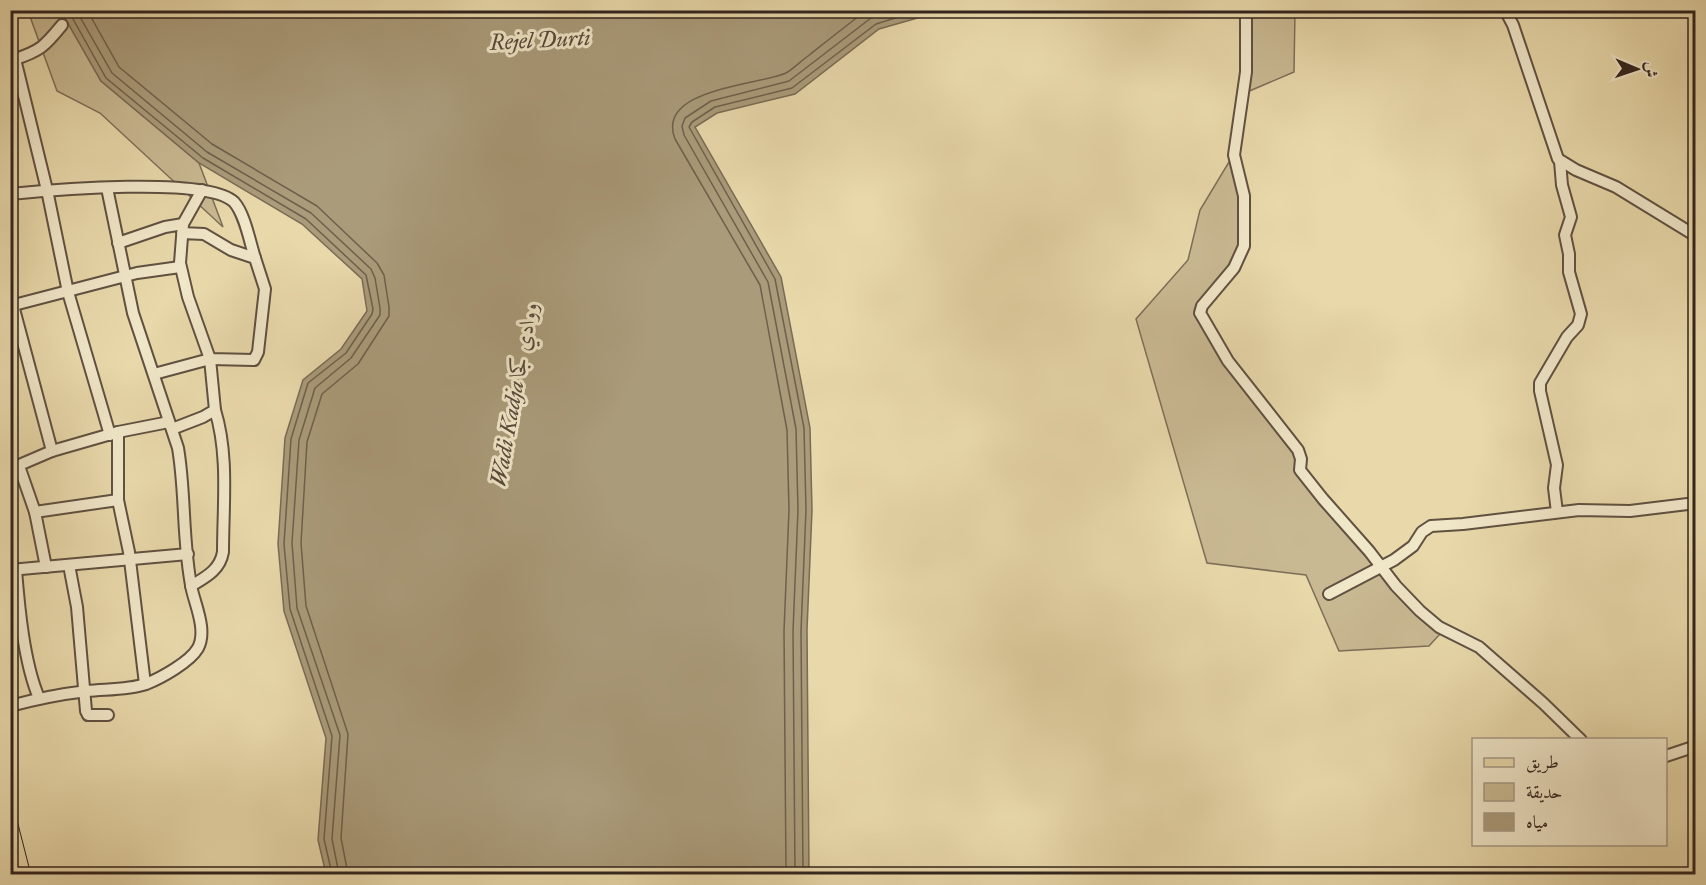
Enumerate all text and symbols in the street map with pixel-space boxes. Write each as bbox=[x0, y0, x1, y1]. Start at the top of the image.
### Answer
water label: Rejel Durti bbox=[488, 24, 591, 56]
north arrow bbox=[1607, 39, 1667, 99]
text: ش bbox=[1642, 61, 1661, 78]
water label: Wadi Kadja ووادي كجا bbox=[484, 300, 547, 489]
legend bbox=[1472, 738, 1667, 846]
text: طريق bbox=[1526, 751, 1559, 774]
text: حديقة bbox=[1526, 781, 1562, 803]
text: مياه bbox=[1526, 811, 1548, 833]

